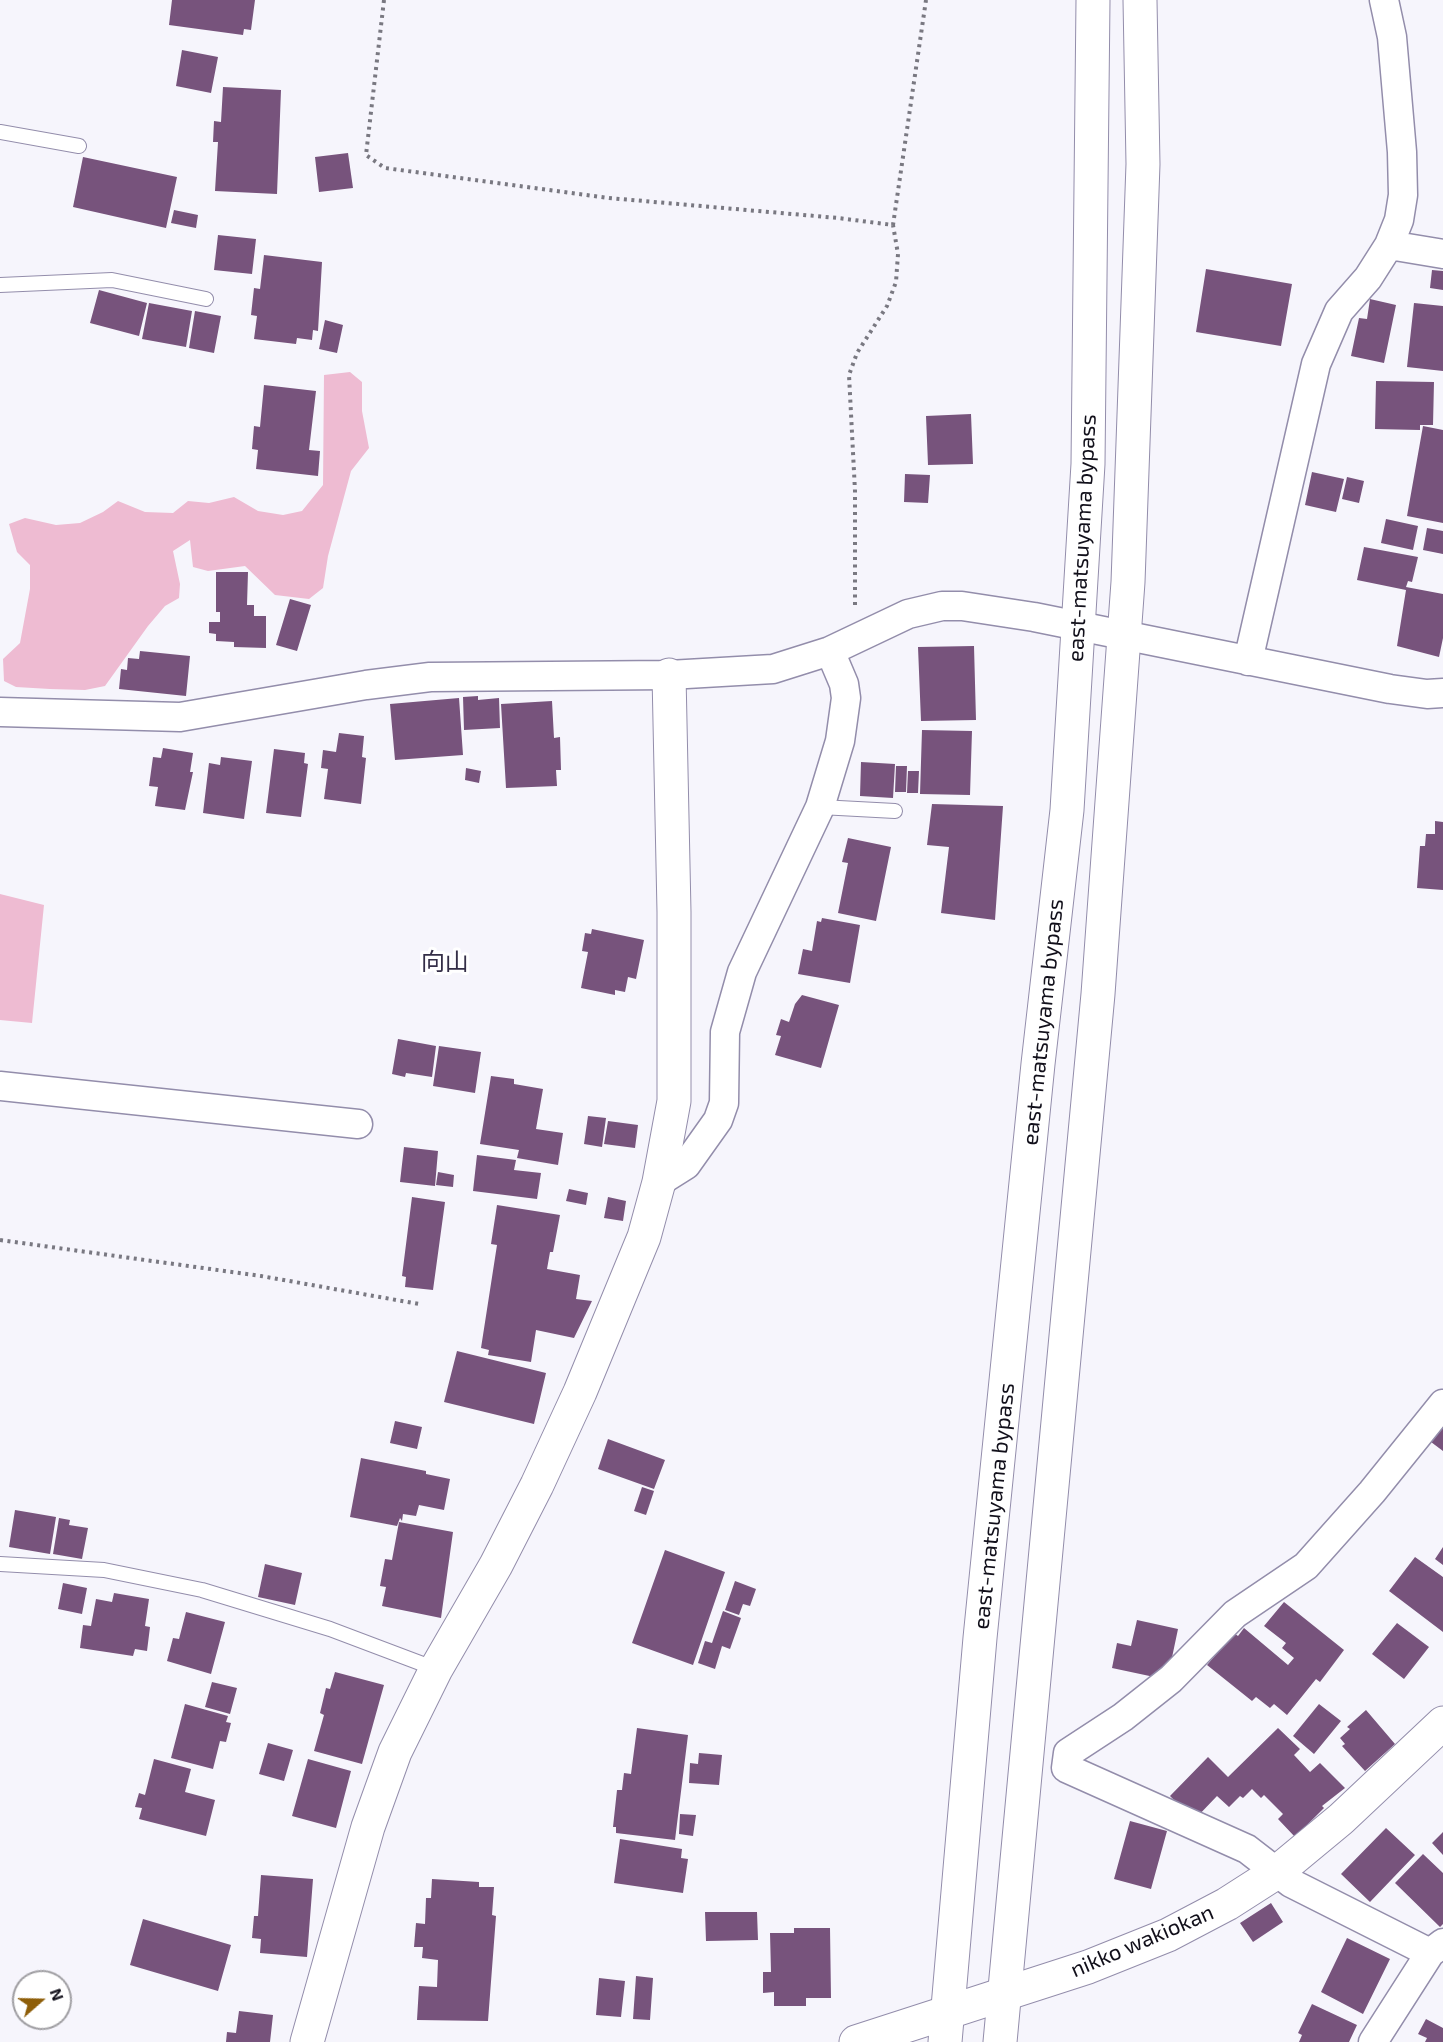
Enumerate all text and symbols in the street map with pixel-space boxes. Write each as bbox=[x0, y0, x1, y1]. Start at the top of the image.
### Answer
street label: east-matsuyama bypass bbox=[1062, 414, 1102, 662]
street label: east-matsuyama bypass bbox=[1017, 897, 1069, 1147]
district label: 向山 bbox=[421, 948, 469, 976]
street label: east-matsuyama bypass bbox=[968, 1381, 1020, 1631]
street label: nikko wakiokan bbox=[1066, 1899, 1218, 1983]
north arrow bbox=[12, 1970, 72, 2030]
text: N bbox=[47, 1986, 68, 2003]

